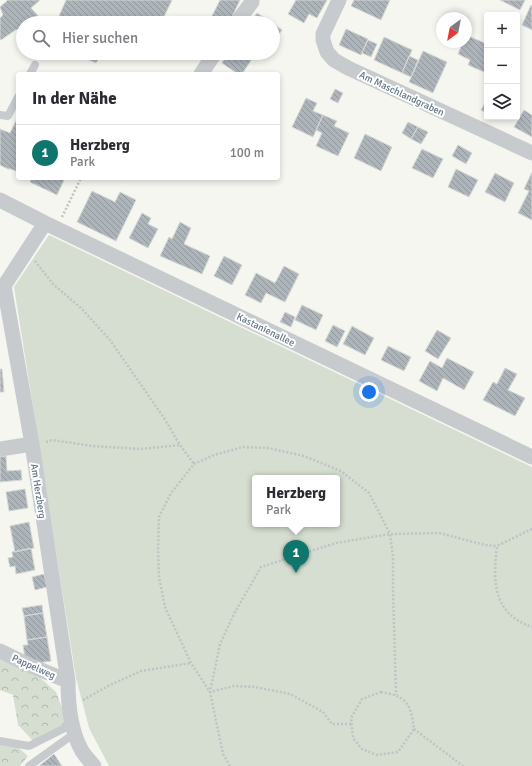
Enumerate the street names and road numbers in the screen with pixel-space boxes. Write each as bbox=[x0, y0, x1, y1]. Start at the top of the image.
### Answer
street label: Am Maschlandgraben bbox=[357, 69, 446, 119]
street label: Kastanienallee bbox=[234, 311, 297, 349]
street label: Am Herzberg bbox=[28, 463, 48, 519]
street label: Pappelweg bbox=[10, 652, 57, 682]

